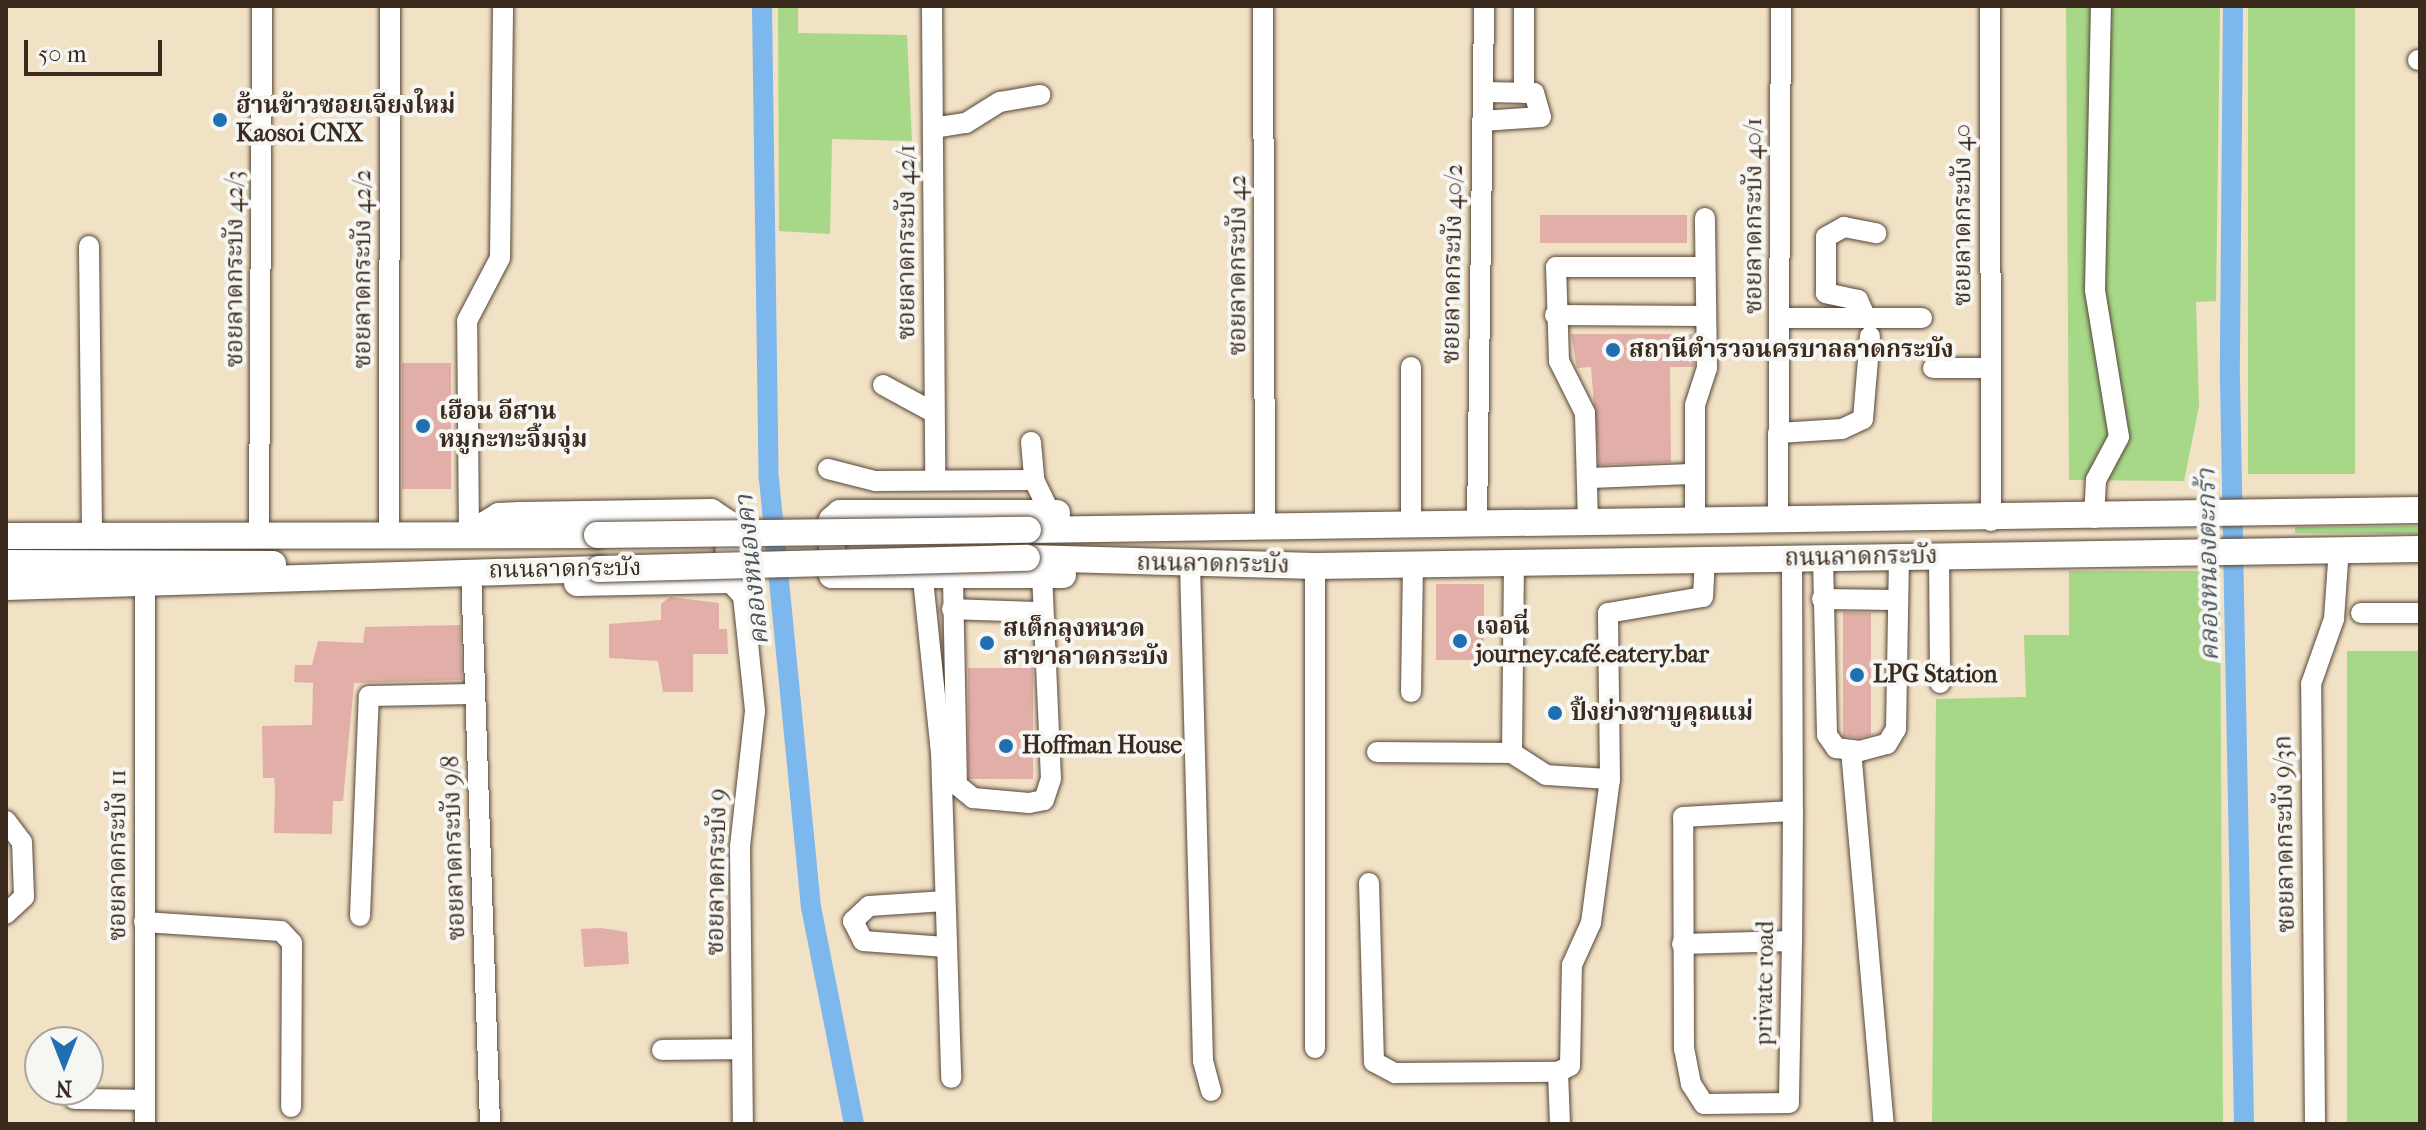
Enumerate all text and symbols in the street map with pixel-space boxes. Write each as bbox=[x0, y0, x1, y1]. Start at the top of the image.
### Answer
scale bar bbox=[28, 24, 166, 74]
text: 50 m bbox=[38, 40, 87, 68]
place label: ฮ้านข้าวซอยเจียงใหม่ Kaosoi CNX bbox=[236, 92, 455, 148]
marker: ฮ้านข้าวซอยเจียงใหม่ Kaosoi CNX bbox=[211, 111, 229, 129]
street label: ซอยลาดกระบัง 40/1 bbox=[1740, 118, 1768, 314]
street label: ซอยลาดกระบัง 40 bbox=[1949, 124, 1977, 306]
street label: ซอยลาดกระบัง 42/1 bbox=[893, 144, 921, 340]
street label: ซอยลาดกระบัง 40/2 bbox=[1437, 164, 1469, 364]
street label: ซอยลาดกระบัง 42/2 bbox=[349, 169, 377, 369]
street label: ซอยลาดกระบัง 42/3 bbox=[221, 171, 249, 367]
street label: ซอยลาดกระบัง 42 bbox=[1224, 174, 1252, 356]
place label: สถานีตำรวจนครบาลลาดกระบัง bbox=[1629, 336, 1954, 364]
marker: สถานีตำรวจนครบาลลาดกระบัง bbox=[1604, 341, 1622, 359]
place label: เฮือน อีสาน หมูกะทะจิ้มจุ่ม bbox=[439, 398, 587, 454]
marker: เฮือน อีสาน หมูกะทะจิ้มจุ่ม bbox=[414, 417, 432, 435]
water label: คลองหนองตะกร้า bbox=[2191, 469, 2225, 661]
water label: คลองหนองคา bbox=[729, 493, 775, 647]
street label: ถนนลาดกระบัง bbox=[1784, 541, 1938, 573]
street label: ถนนลาดกระบัง bbox=[1136, 548, 1290, 580]
street label: ถนนลาดกระบัง bbox=[488, 553, 642, 585]
place label: เจอนี่ journey.café.eatery.bar bbox=[1476, 613, 1709, 669]
place label: สเต็กลุงหนวด สาขาลาดกระบัง bbox=[1003, 615, 1169, 671]
marker: เจอนี่ journey.café.eatery.bar bbox=[1451, 632, 1469, 650]
marker: สเต็กลุงหนวด สาขาลาดกระบัง bbox=[978, 634, 996, 652]
place label: LPG Station bbox=[1873, 661, 1998, 689]
marker: LPG Station bbox=[1848, 666, 1866, 684]
place label: ปิ้งย่างชาบูคุณแม่ bbox=[1571, 699, 1753, 727]
marker: ปิ้งย่างชาบูคุณแม่ bbox=[1546, 704, 1564, 722]
place label: Hoffman House bbox=[1022, 732, 1182, 760]
street label: ซอยลาดกระบัง 9/3ก bbox=[2269, 735, 2301, 933]
marker: Hoffman House bbox=[997, 737, 1015, 755]
street label: ซอยลาดกระบัง 9/8 bbox=[436, 755, 472, 941]
street label: ซอยลาดกระบัง 11 bbox=[104, 769, 132, 941]
street label: ซอยลาดกระบัง 9 bbox=[701, 788, 733, 956]
street label: private road bbox=[1750, 920, 1780, 1046]
north arrow bbox=[24, 1026, 104, 1106]
text: N bbox=[56, 1075, 72, 1101]

